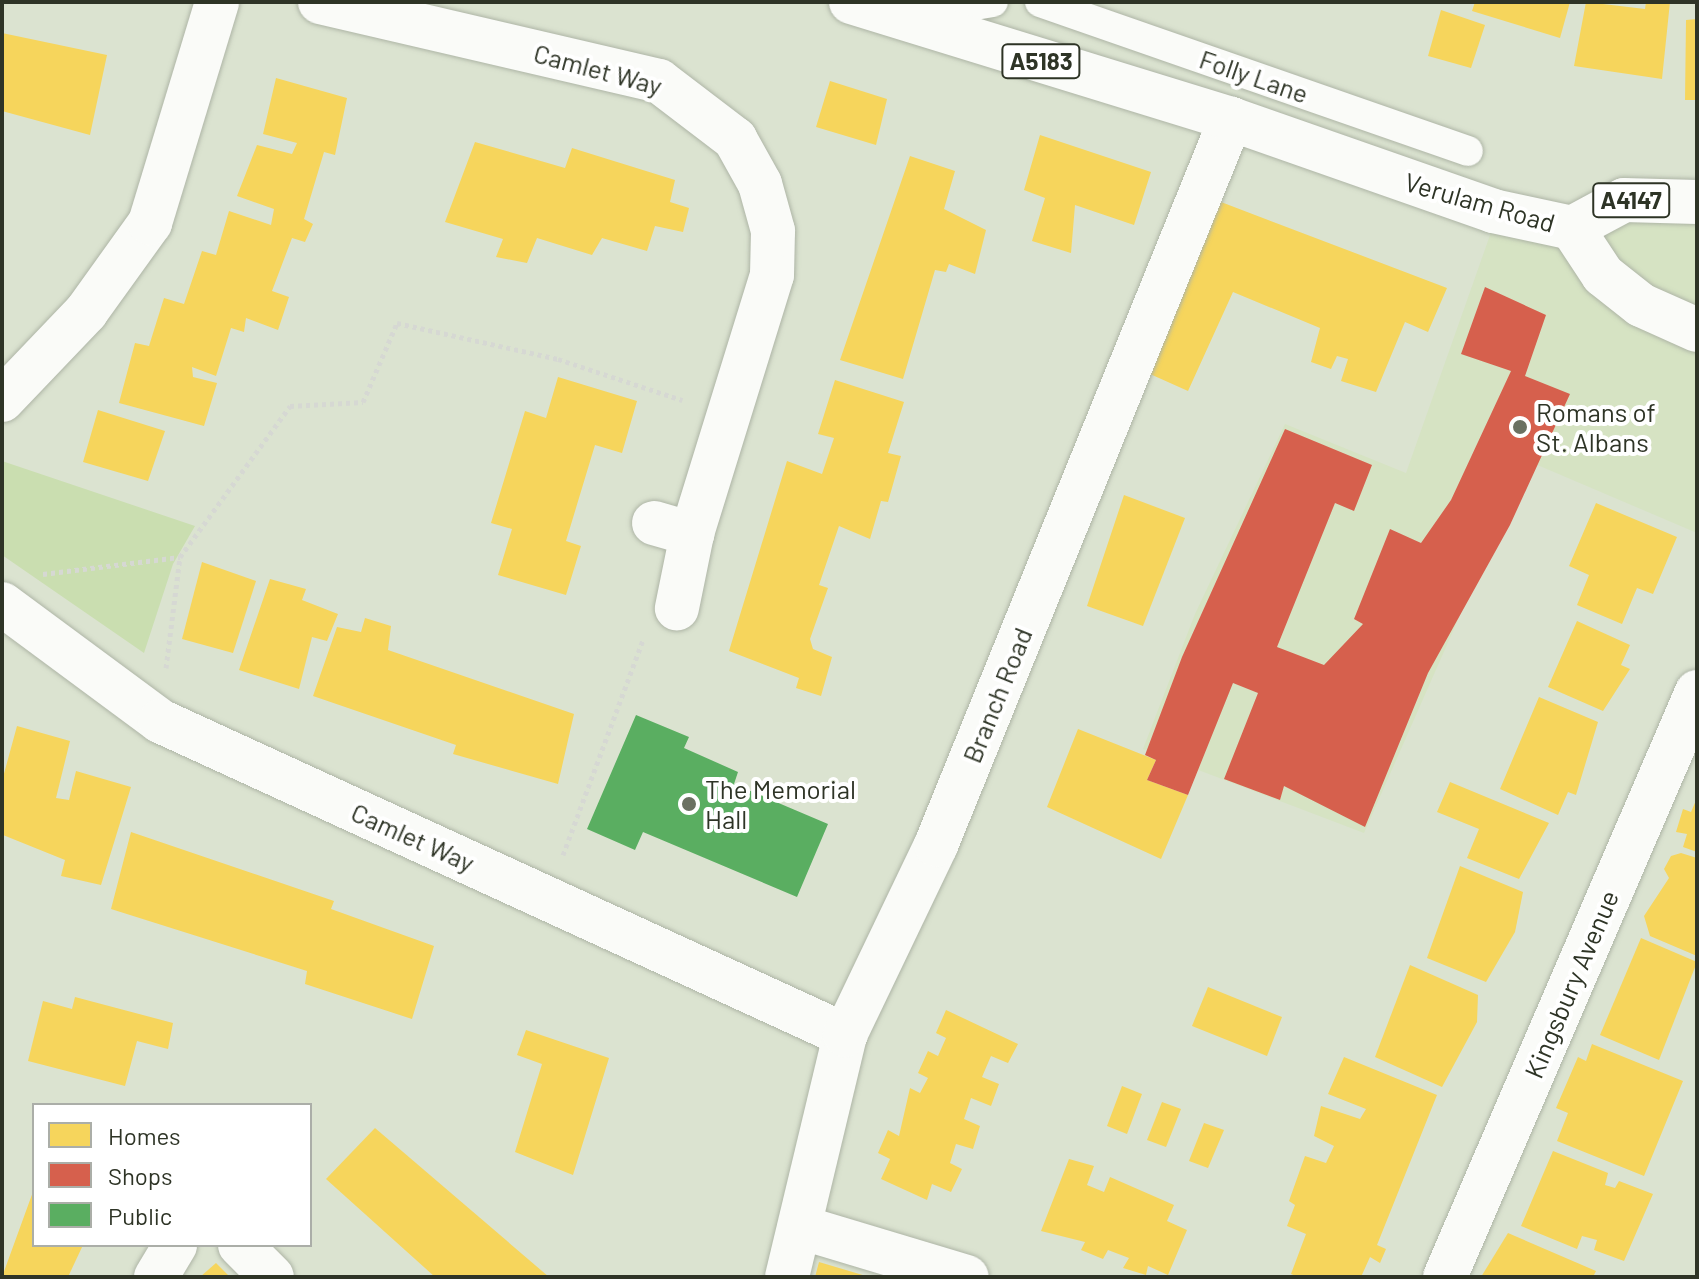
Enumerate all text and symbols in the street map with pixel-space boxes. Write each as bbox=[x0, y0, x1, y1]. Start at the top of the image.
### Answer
street label: Camlet Way bbox=[530, 37, 666, 101]
road number: A5183 bbox=[1001, 41, 1081, 81]
street label: Folly Lane bbox=[1196, 43, 1312, 109]
street label: Verulam Road bbox=[1401, 166, 1559, 238]
road number: A4147 bbox=[1591, 180, 1671, 220]
place label: Romans of St. Albans bbox=[1536, 396, 1656, 458]
marker: Romans of St. Albans bbox=[1511, 418, 1529, 436]
street label: Branch Road bbox=[956, 623, 1038, 767]
place label: The Memorial Hall bbox=[705, 773, 856, 834]
marker: The Memorial Hall bbox=[680, 795, 698, 813]
street label: Camlet Way bbox=[347, 796, 479, 878]
street label: Kingsbury Avenue bbox=[1517, 885, 1625, 1083]
legend bbox=[32, 1103, 312, 1247]
text: Homes bbox=[108, 1121, 181, 1150]
text: Shops bbox=[108, 1161, 173, 1190]
text: Public bbox=[108, 1201, 172, 1230]

